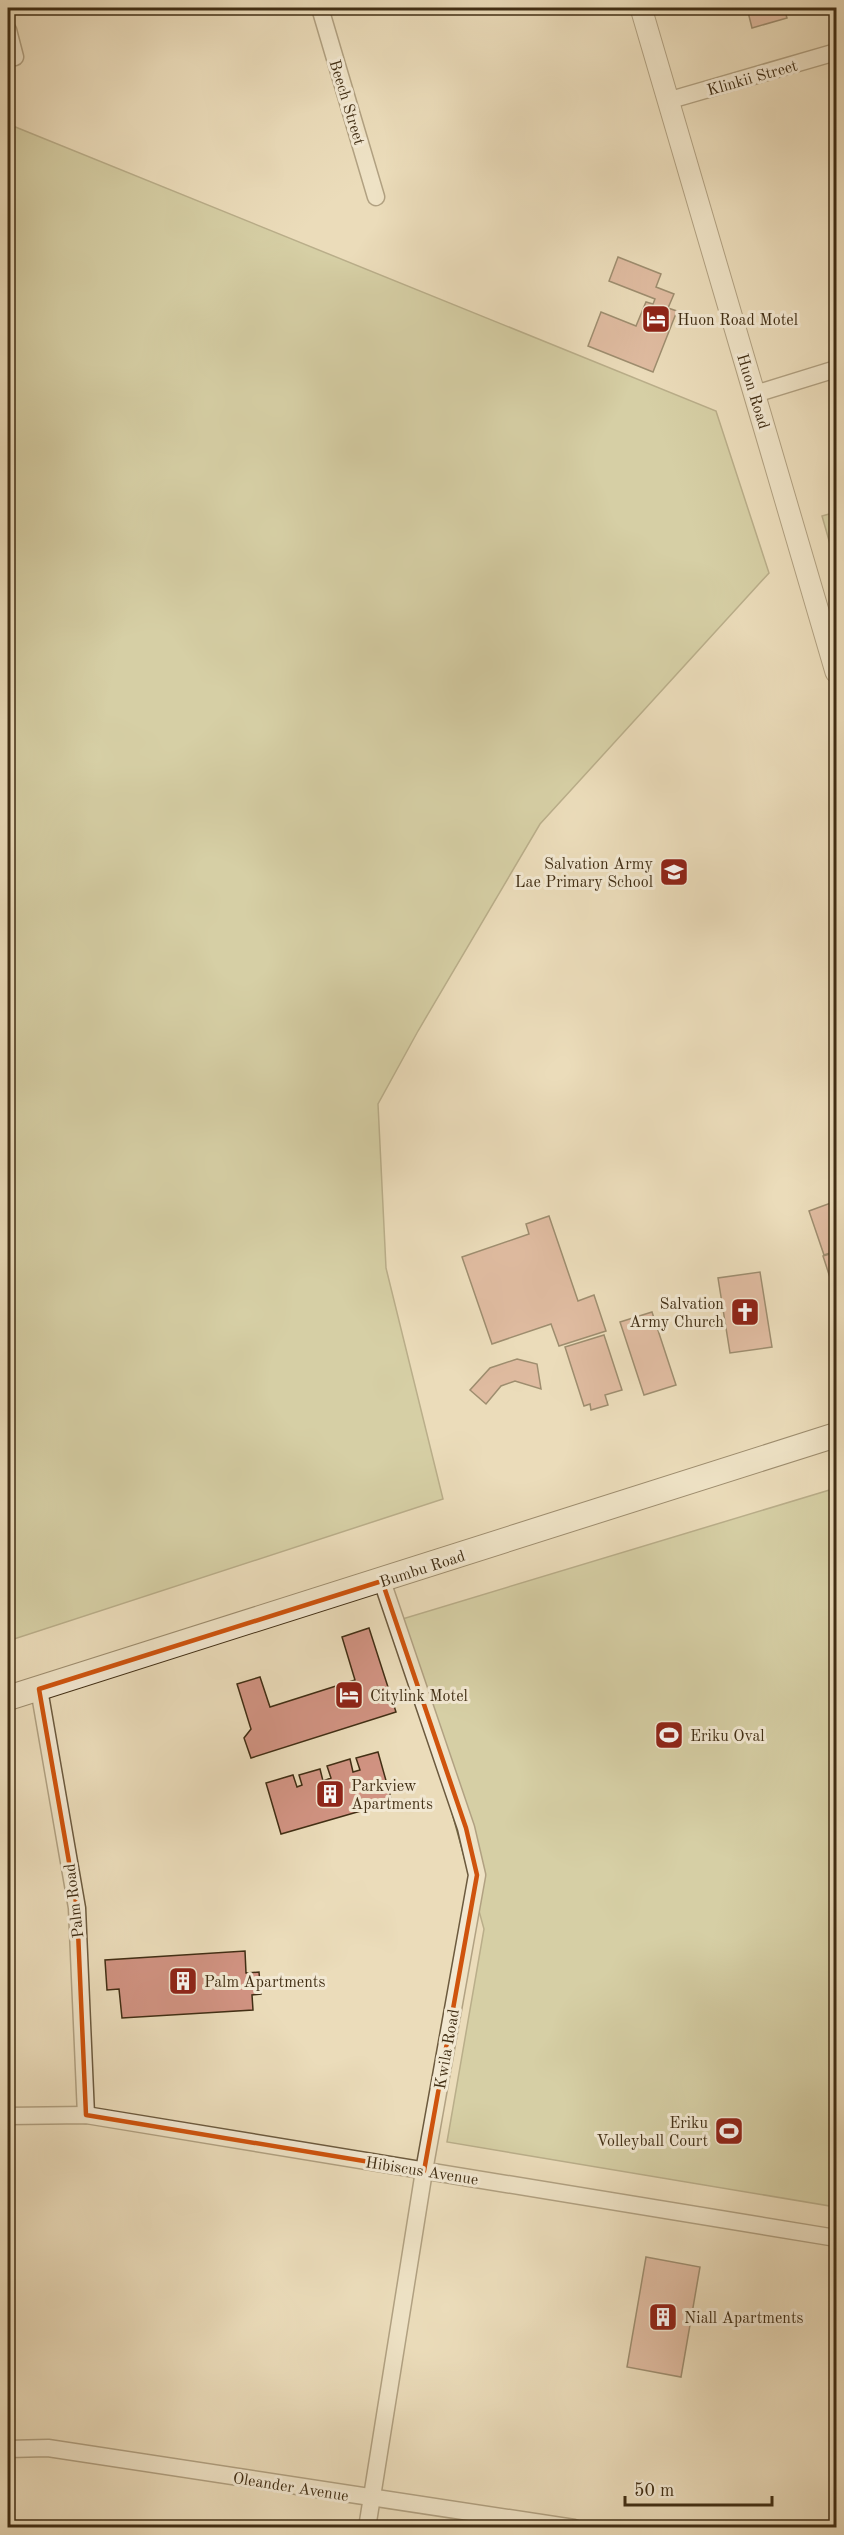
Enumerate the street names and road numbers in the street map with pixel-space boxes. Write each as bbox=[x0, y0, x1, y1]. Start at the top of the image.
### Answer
street label: Beech Street bbox=[326, 58, 367, 148]
street label: Klinkii Street bbox=[706, 58, 800, 99]
street label: Huon Road bbox=[733, 352, 771, 431]
street label: Bumbu Road bbox=[378, 1549, 467, 1591]
street label: Palm Road bbox=[62, 1862, 88, 1939]
street label: Kwila Road bbox=[433, 2008, 463, 2091]
street label: Hibiscus Avenue bbox=[364, 2155, 479, 2189]
street label: Oleander Avenue bbox=[232, 2471, 350, 2505]

